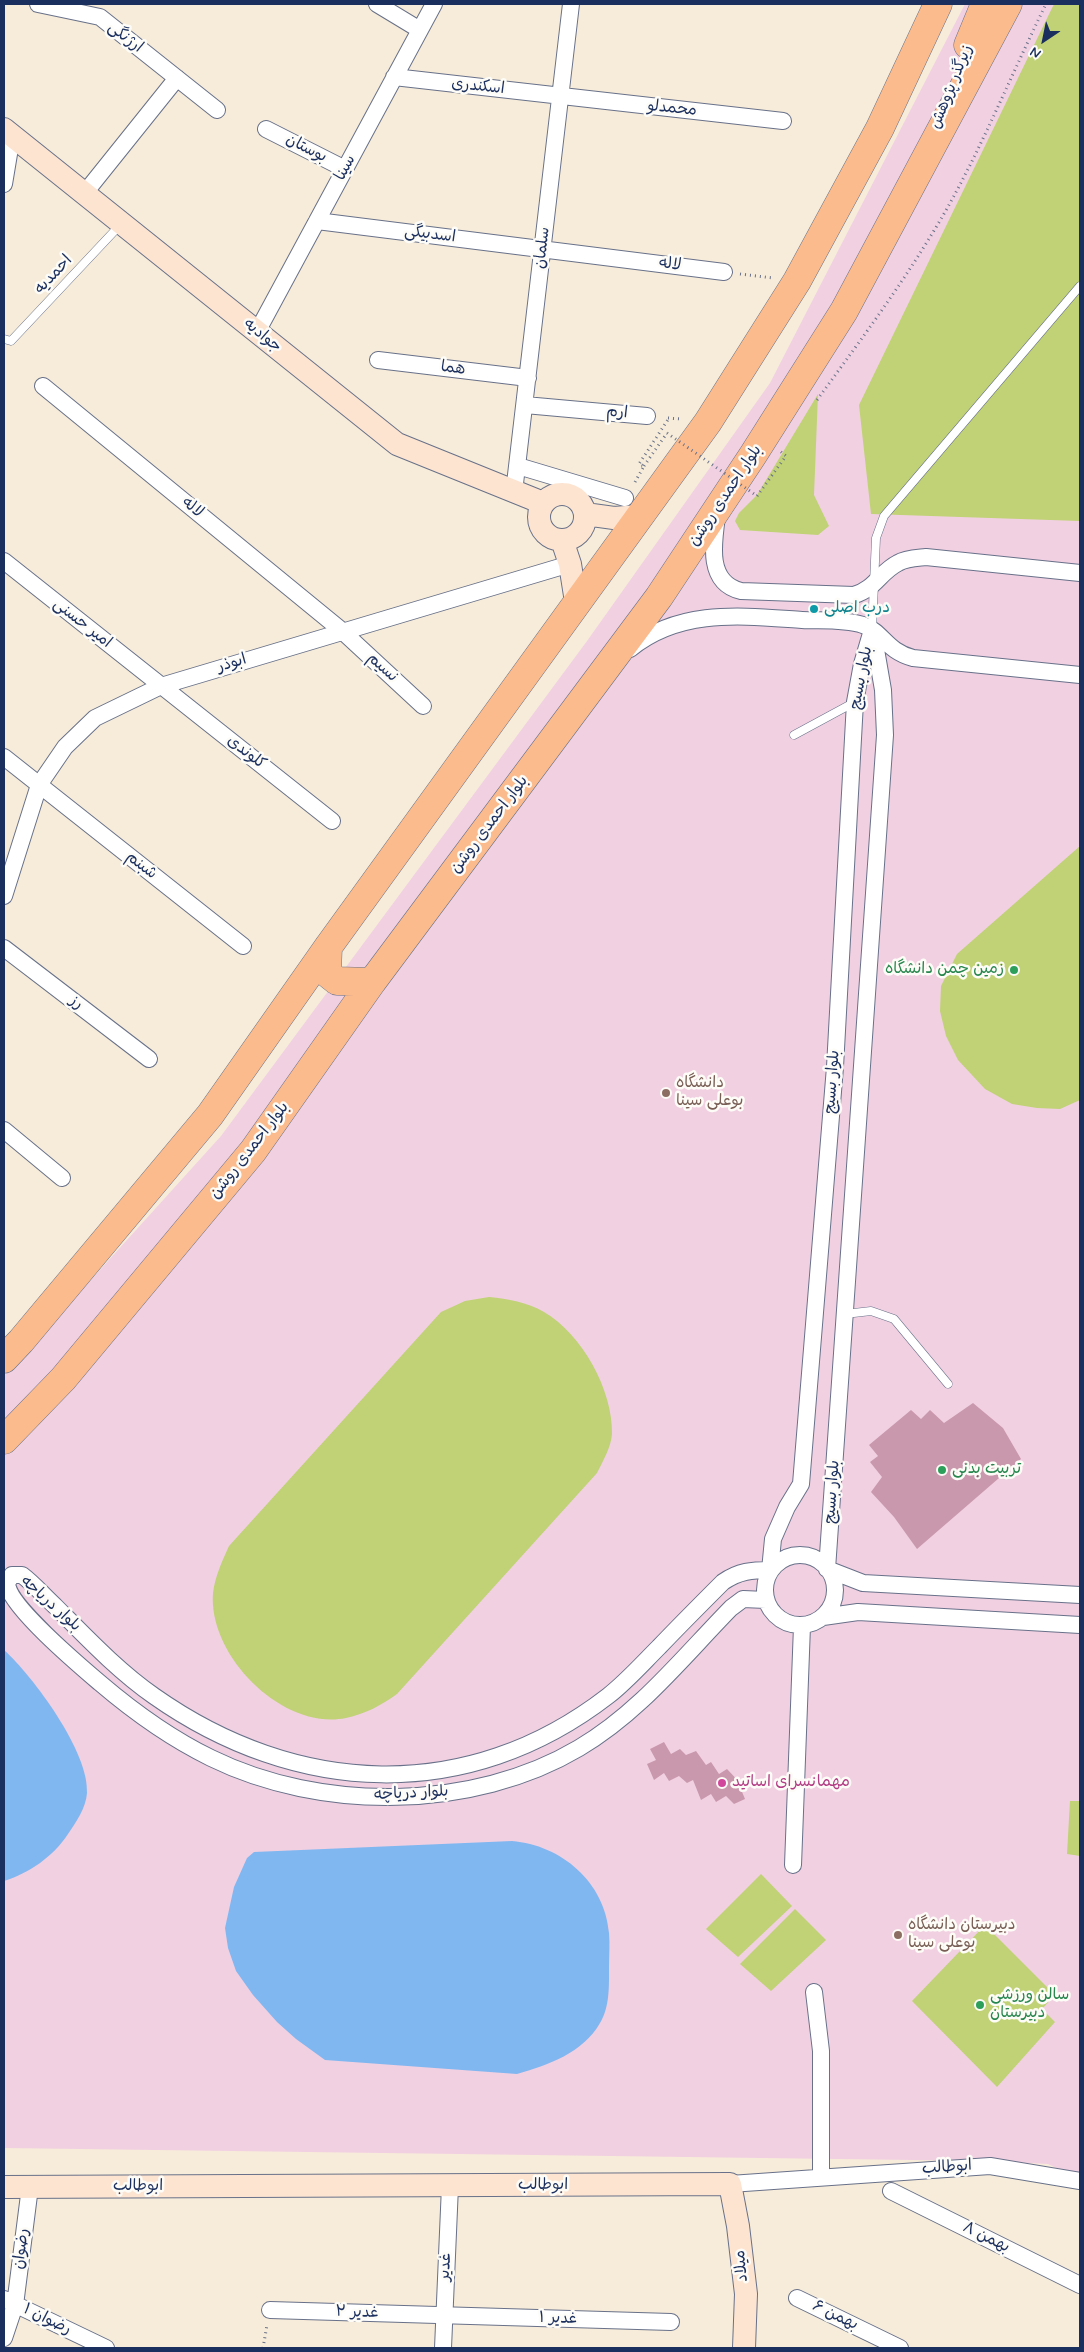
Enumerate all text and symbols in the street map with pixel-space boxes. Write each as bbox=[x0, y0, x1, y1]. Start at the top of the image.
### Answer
north arrow bbox=[1019, 15, 1069, 65]
street label: ارژنگی bbox=[104, 18, 146, 58]
street label: زیرگذر پژوهش bbox=[926, 42, 978, 132]
text: N bbox=[1027, 42, 1045, 63]
street label: اسکندری bbox=[450, 75, 506, 99]
street label: محمدلو bbox=[646, 97, 698, 121]
street label: بوستان bbox=[282, 131, 330, 167]
street label: سینا bbox=[331, 152, 361, 184]
street label: اسدبیگی bbox=[403, 222, 457, 248]
street label: سلمان bbox=[531, 226, 555, 270]
street label: احمدیه bbox=[31, 251, 77, 299]
street label: لاله bbox=[658, 254, 682, 276]
street label: جوادیه bbox=[239, 315, 285, 357]
street label: هما bbox=[439, 358, 467, 380]
street label: ارم bbox=[605, 402, 629, 424]
street label: بلوار احمدی روشن bbox=[685, 442, 767, 550]
street label: لاله bbox=[177, 493, 207, 523]
street label: امیر حسنی bbox=[49, 595, 115, 653]
place label: درب اصلی bbox=[824, 599, 890, 619]
marker: درب اصلی bbox=[808, 603, 820, 615]
street label: بلوار بسیج bbox=[846, 645, 878, 711]
street label: نسیم bbox=[363, 649, 401, 687]
street label: ابوذر bbox=[215, 650, 249, 678]
street label: کلوندی bbox=[223, 732, 269, 774]
street label: بلوار احمدی روشن bbox=[447, 772, 533, 878]
street label: شبنم bbox=[122, 848, 160, 884]
place label: زمین چمن دانشگاه bbox=[885, 960, 1004, 980]
marker: زمین چمن دانشگاه bbox=[1008, 964, 1020, 976]
street label: رز bbox=[65, 992, 87, 1014]
street label: بلوار بسیج bbox=[821, 1049, 845, 1115]
place label: دانشگاه بوعلی سینا bbox=[676, 1074, 743, 1112]
marker: دانشگاه بوعلی سینا bbox=[660, 1087, 672, 1099]
street label: بلوار احمدی روشن bbox=[206, 1099, 294, 1203]
street label: بلوار بسیج bbox=[821, 1459, 845, 1525]
place label: تربیت بدنی bbox=[952, 1460, 1021, 1480]
marker: تربیت بدنی bbox=[936, 1464, 948, 1476]
street label: بلوار دریاچه bbox=[16, 1572, 84, 1636]
place label: مهمانسرای اساتید bbox=[732, 1773, 850, 1793]
marker: مهمانسرای اساتید bbox=[716, 1777, 728, 1789]
street label: بلوار دریاچه bbox=[373, 1782, 449, 1806]
place label: دبیرستان دانشگاه بوعلی سینا bbox=[908, 1916, 1016, 1954]
marker: دبیرستان دانشگاه بوعلی سینا bbox=[892, 1929, 904, 1941]
place label: سالن ورزشی دبیرستان bbox=[990, 1986, 1069, 2024]
marker: سالن ورزشی دبیرستان bbox=[974, 1999, 986, 2011]
street label: ابوطالب bbox=[921, 2157, 973, 2179]
street label: ابوطالب bbox=[518, 2176, 568, 2196]
street label: ابوطالب bbox=[113, 2177, 163, 2197]
street label: بهمن ۸ bbox=[959, 2218, 1013, 2258]
street label: رضوان bbox=[10, 2227, 34, 2271]
street label: میلاد bbox=[731, 2249, 753, 2283]
street label: غدیر bbox=[436, 2252, 456, 2282]
street label: بهمن ۶ bbox=[809, 2297, 861, 2335]
street label: رضوان ۱ bbox=[20, 2300, 74, 2340]
street label: غدیر ۲ bbox=[335, 2303, 379, 2323]
street label: غدیر ۱ bbox=[539, 2309, 577, 2329]

